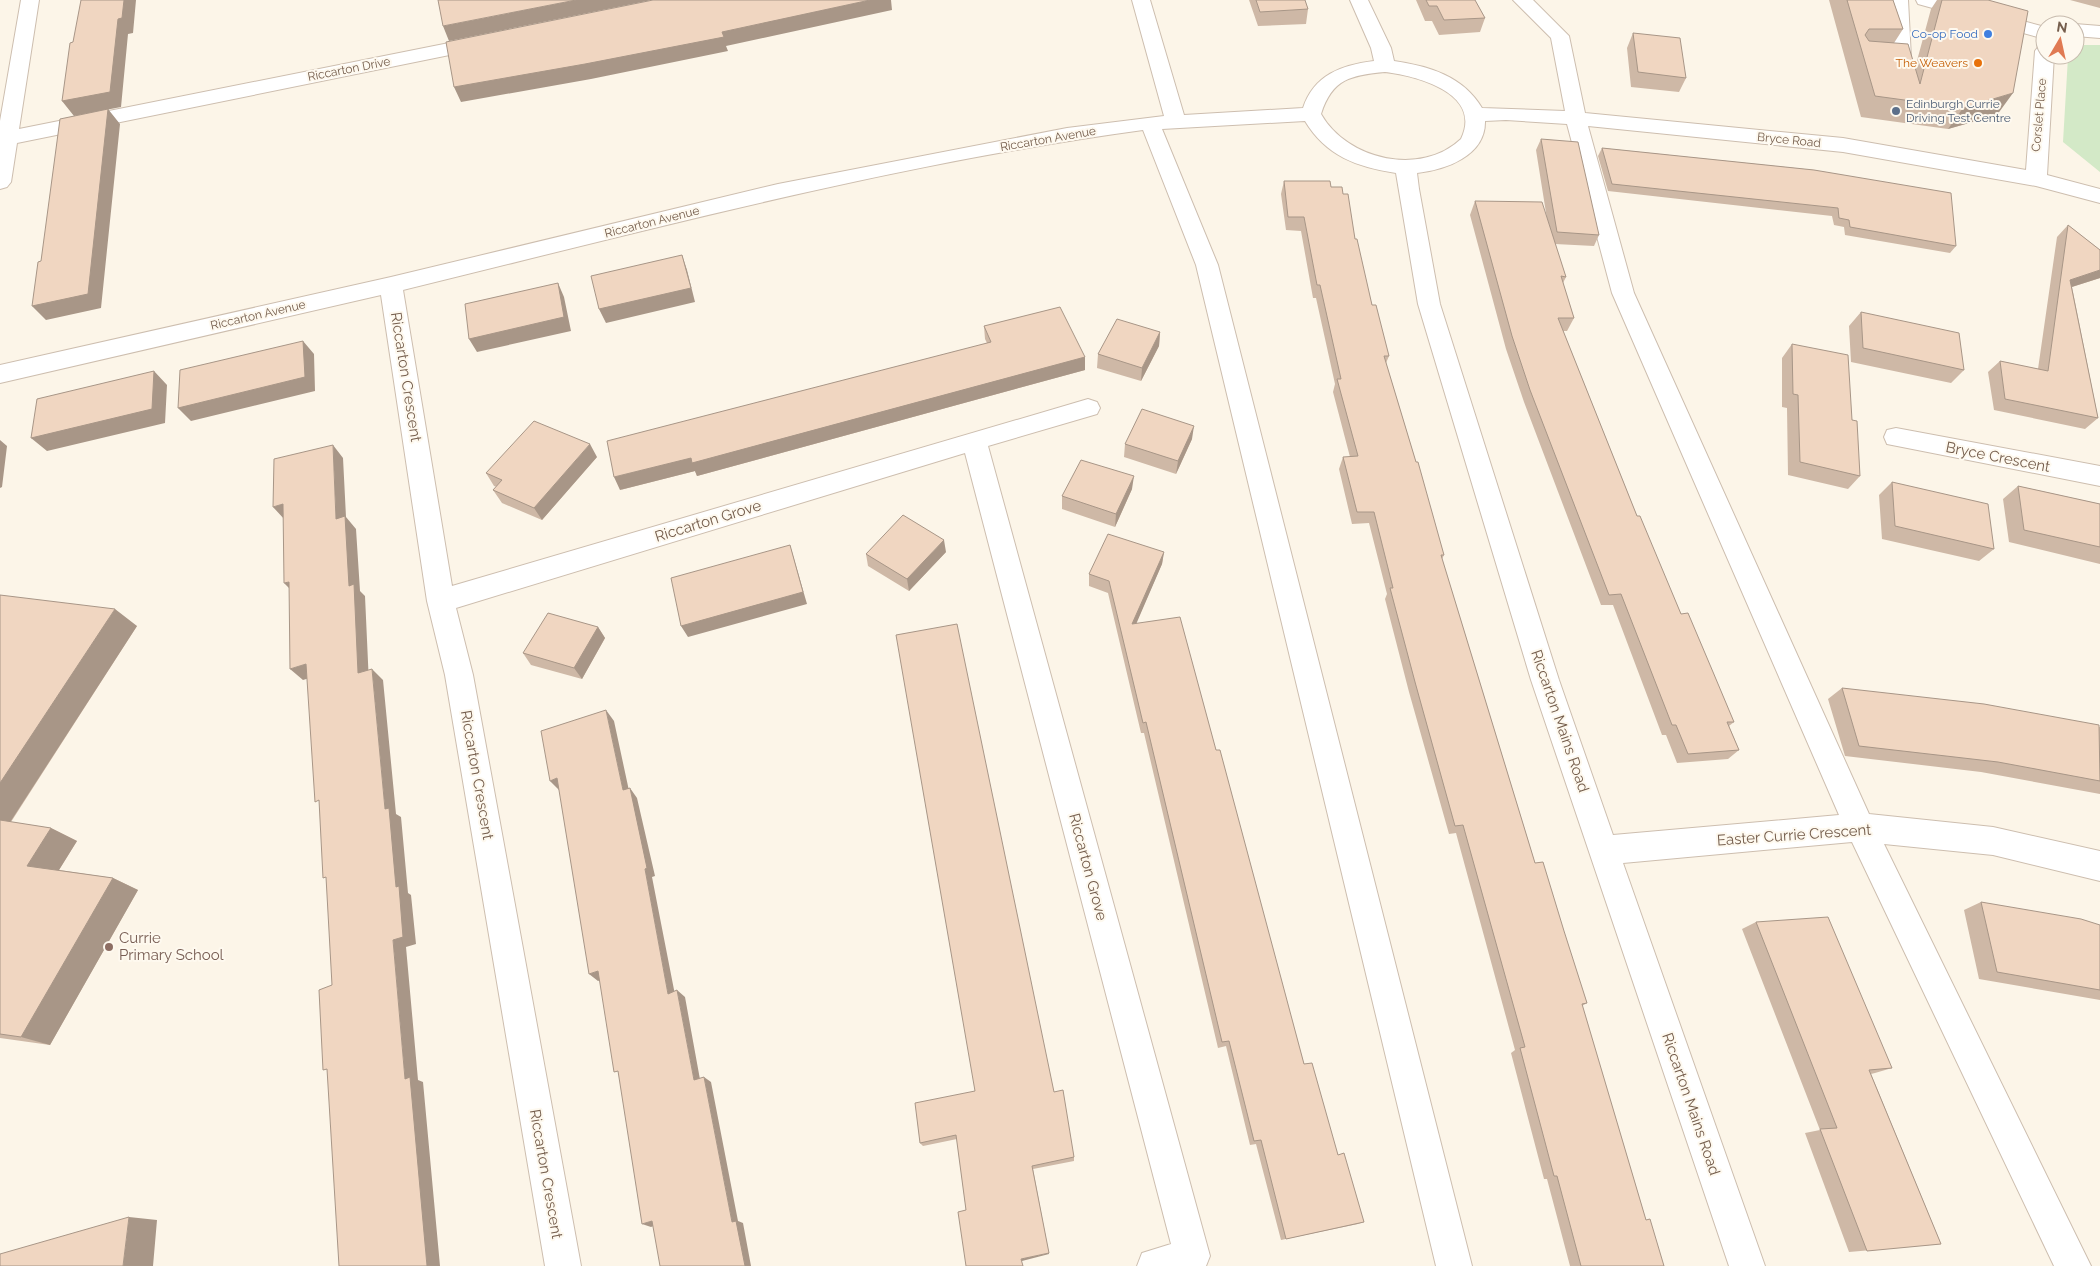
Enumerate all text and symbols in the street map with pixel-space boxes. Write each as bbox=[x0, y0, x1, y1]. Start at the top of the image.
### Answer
north arrow bbox=[2035, 15, 2085, 65]
text: N bbox=[2056, 18, 2069, 36]
place label: Co-op Food bbox=[1912, 27, 1978, 41]
marker: Co-op Food bbox=[1982, 28, 1994, 40]
street label: Riccarton Drive bbox=[306, 54, 392, 84]
place label: The Weavers bbox=[1896, 56, 1968, 70]
marker: The Weavers bbox=[1972, 57, 1984, 69]
street label: Corslet Place bbox=[2029, 78, 2049, 152]
place label: Edinburgh Currie Driving Test Centre bbox=[1906, 97, 2011, 125]
marker: Edinburgh Currie Driving Test Centre bbox=[1890, 105, 1902, 117]
street label: Riccarton Avenue bbox=[999, 124, 1097, 154]
street label: Bryce Road bbox=[1756, 130, 1822, 150]
street label: Riccarton Avenue bbox=[603, 203, 701, 241]
street label: Riccarton Avenue bbox=[209, 297, 307, 333]
street label: Riccarton Crescent bbox=[387, 311, 425, 443]
street label: Bryce Crescent bbox=[1944, 438, 2052, 476]
street label: Riccarton Grove bbox=[653, 496, 763, 546]
street label: Riccarton Mains Road bbox=[1527, 647, 1593, 795]
street label: Riccarton Crescent bbox=[457, 709, 497, 841]
street label: Riccarton Grove bbox=[1065, 811, 1111, 923]
street label: Easter Currie Crescent bbox=[1716, 821, 1872, 849]
place label: Currie Primary School bbox=[119, 929, 225, 964]
marker: Currie Primary School bbox=[103, 941, 115, 953]
street label: Riccarton Mains Road bbox=[1658, 1030, 1724, 1178]
street label: Riccarton Crescent bbox=[526, 1108, 566, 1240]

